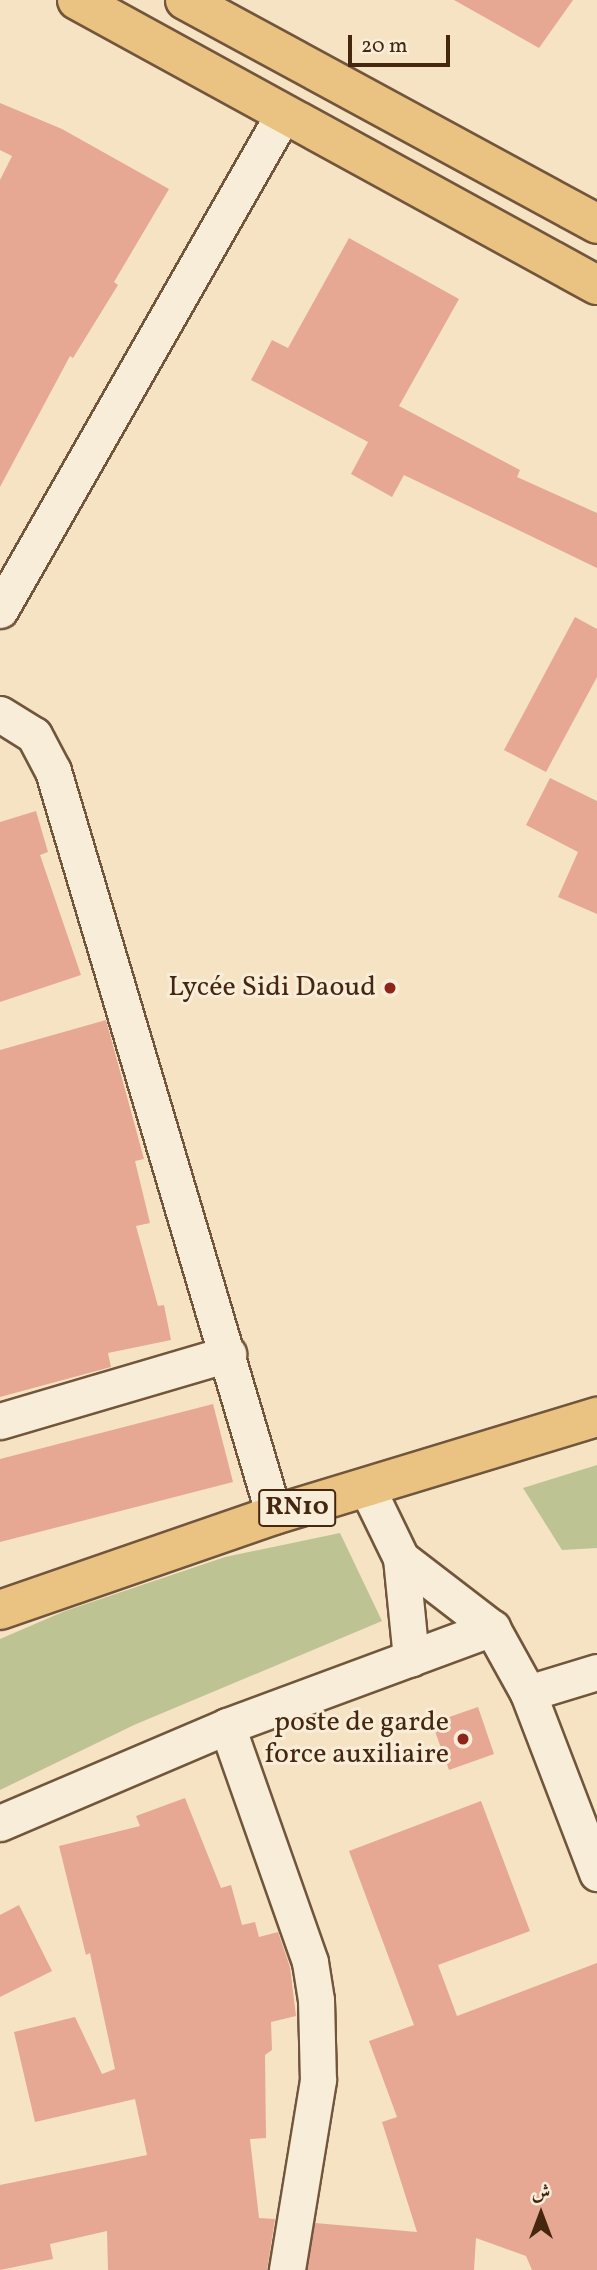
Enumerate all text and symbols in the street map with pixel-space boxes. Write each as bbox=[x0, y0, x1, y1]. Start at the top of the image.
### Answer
scale bar bbox=[352, 21, 454, 65]
text: 20 m bbox=[361, 32, 407, 61]
place label: Lycée Sidi Daoud bbox=[168, 971, 376, 1005]
marker: Lycée Sidi Daoud bbox=[382, 980, 398, 996]
road number: RN10 bbox=[257, 1485, 337, 1530]
place label: poste de garde force auxiliaire bbox=[264, 1706, 449, 1772]
marker: poste de garde force auxiliaire bbox=[455, 1731, 471, 1747]
north arrow bbox=[506, 2179, 576, 2249]
text: ش bbox=[532, 2180, 550, 2206]

